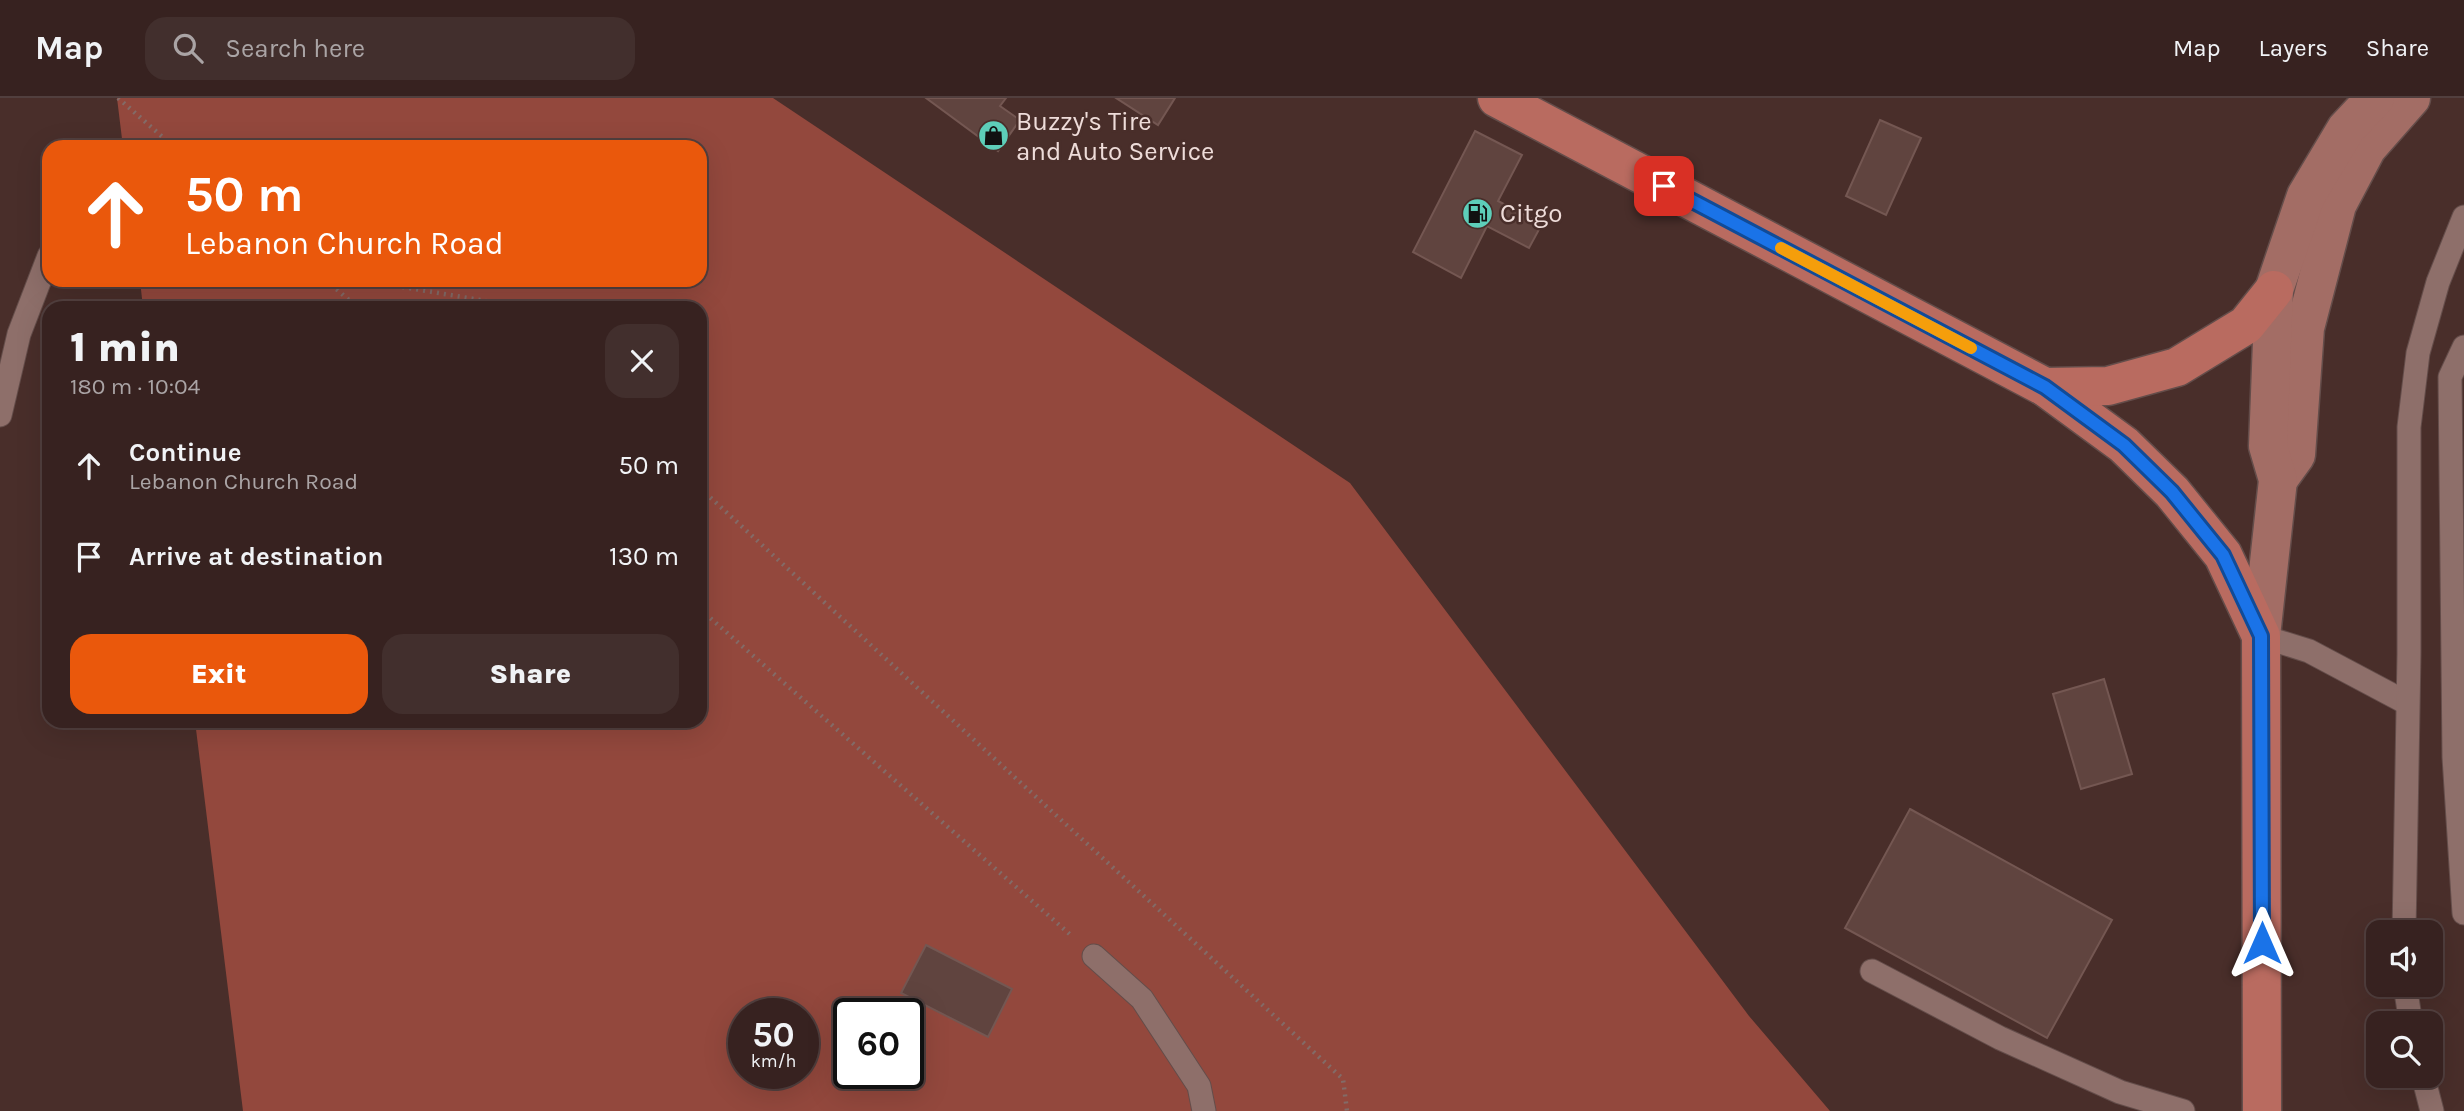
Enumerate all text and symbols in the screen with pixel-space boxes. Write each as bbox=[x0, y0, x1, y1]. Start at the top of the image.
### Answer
search box bbox=[145, 17, 635, 80]
text: Map bbox=[35, 29, 103, 67]
icon: search bbox=[169, 29, 207, 67]
text: Search here bbox=[225, 33, 365, 64]
text: Map bbox=[2173, 34, 2221, 62]
text: Layers bbox=[2259, 34, 2328, 62]
text: Share bbox=[2366, 34, 2429, 62]
place label: Buzzy's Tire and Auto Service bbox=[1016, 106, 1214, 167]
shop icon: Buzzy's Tire and Auto Service bbox=[976, 119, 1010, 153]
pin bbox=[1634, 156, 1694, 216]
text: 50 m bbox=[185, 166, 303, 223]
icon: arrive bbox=[1645, 167, 1683, 205]
icon: ahead bbox=[70, 168, 161, 259]
fuel station icon: Citgo bbox=[1460, 196, 1494, 230]
place label: Citgo bbox=[1500, 198, 1562, 229]
text: Lebanon Church Road bbox=[185, 225, 504, 262]
text: 1 min bbox=[70, 322, 180, 372]
button: close bbox=[605, 324, 679, 398]
text: 180 m · 10:04 bbox=[70, 373, 200, 400]
text: Continue bbox=[129, 437, 241, 468]
icon: ahead bbox=[70, 447, 108, 485]
text: 50 m bbox=[618, 450, 679, 481]
text: Lebanon Church Road bbox=[129, 468, 358, 495]
icon: arrive bbox=[70, 538, 108, 576]
text: Arrive at destination bbox=[129, 541, 383, 572]
text: 130 m bbox=[609, 541, 679, 572]
button: Exit bbox=[70, 634, 368, 714]
button: Share bbox=[382, 634, 679, 714]
position arrow bbox=[2225, 906, 2299, 980]
map controls bbox=[2366, 920, 2443, 1088]
button: sound bbox=[2366, 920, 2443, 997]
speed limit sign: 60 bbox=[833, 998, 924, 1089]
button: search bbox=[2366, 1011, 2443, 1088]
text: 50 bbox=[752, 1014, 795, 1055]
text: km/h bbox=[751, 1050, 796, 1072]

